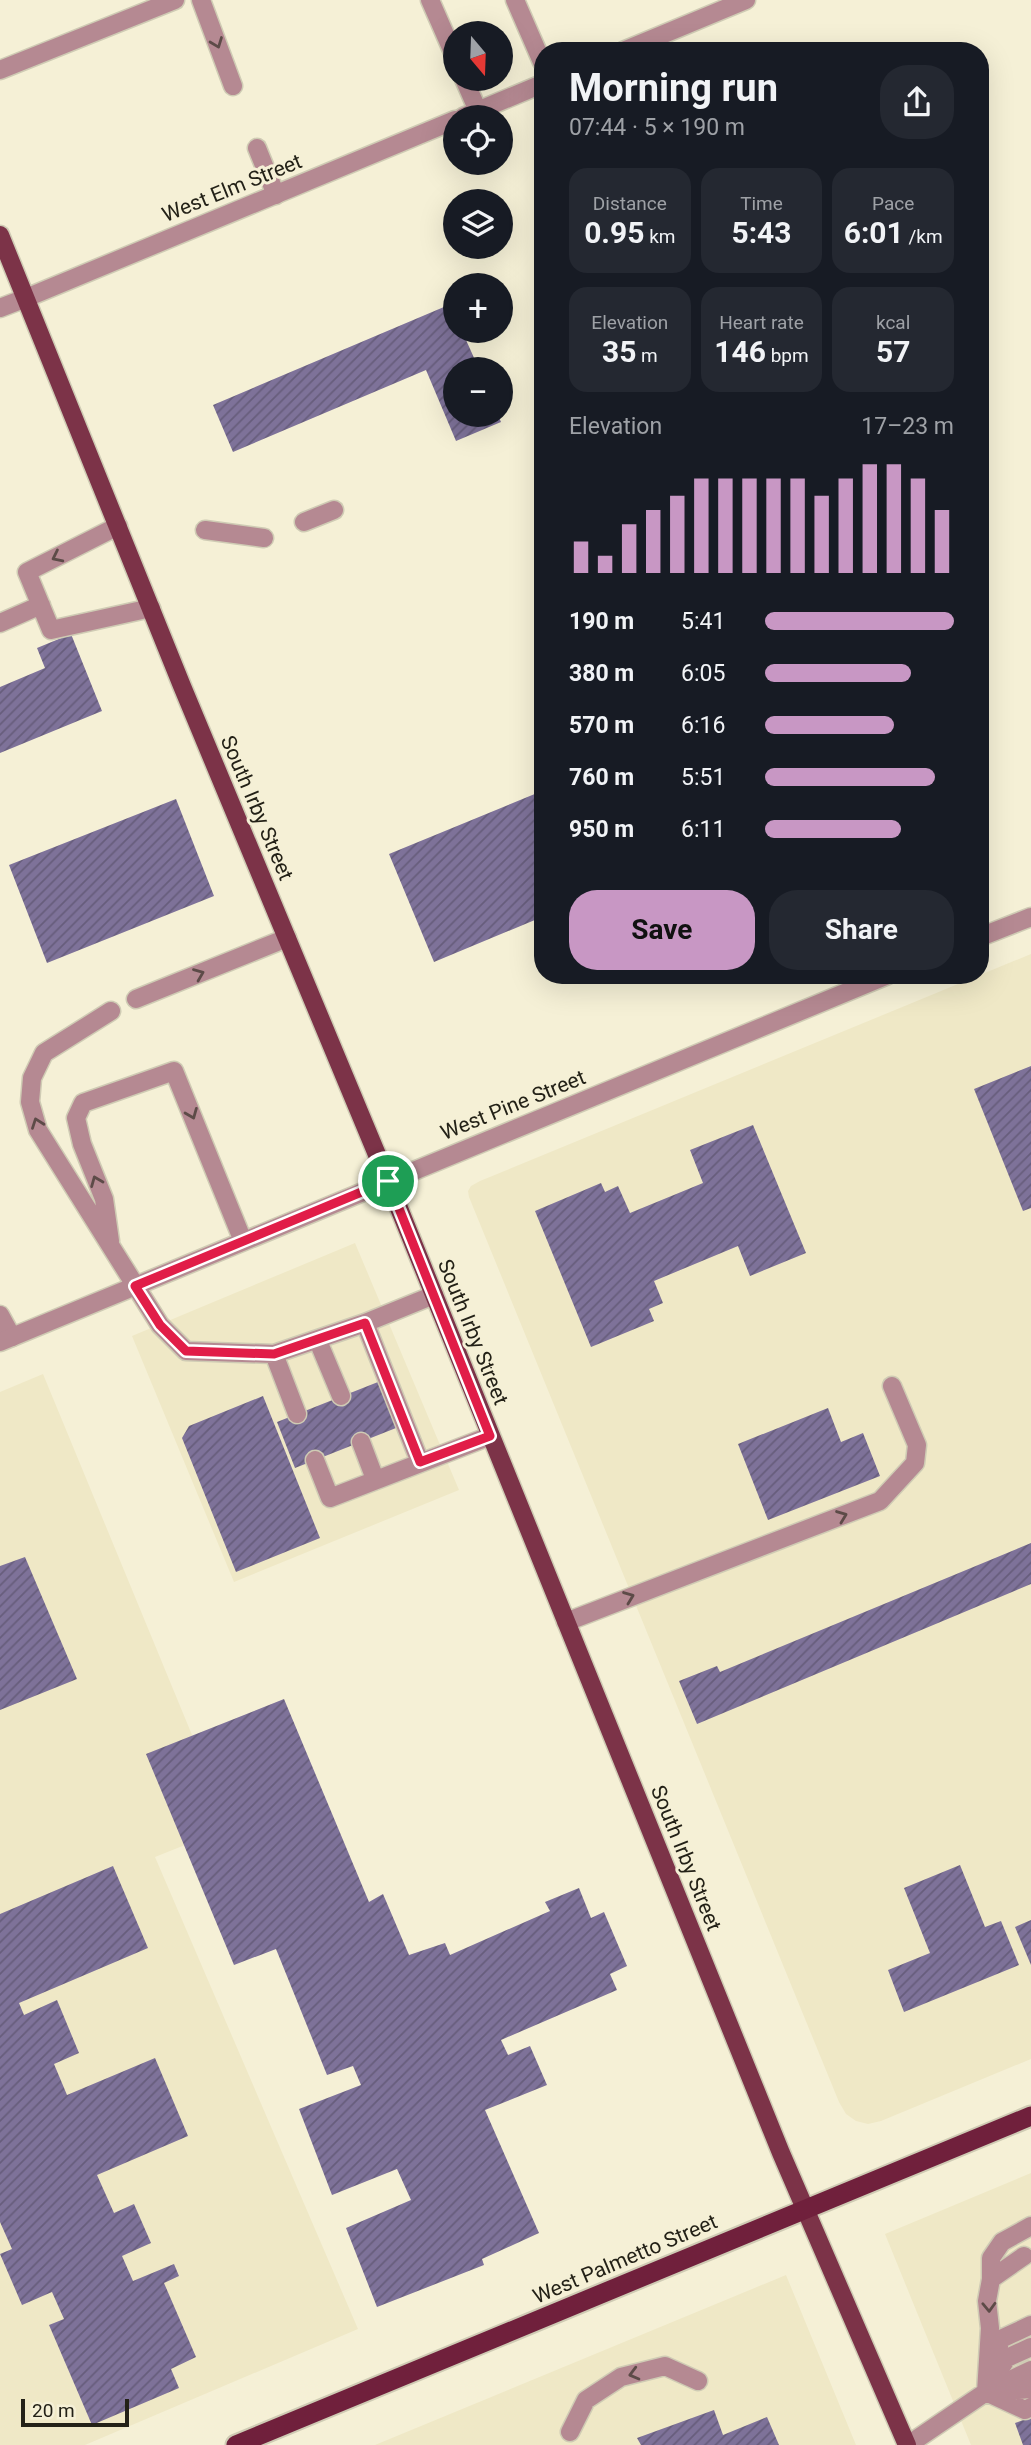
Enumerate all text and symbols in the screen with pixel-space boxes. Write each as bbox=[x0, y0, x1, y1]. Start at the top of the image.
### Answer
north arrow bbox=[443, 21, 513, 91]
map controls bbox=[443, 21, 513, 427]
one-way arrow bbox=[209, 36, 223, 48]
button: share bbox=[880, 65, 954, 139]
text: Morning run bbox=[569, 66, 778, 110]
button: locate bbox=[443, 105, 513, 175]
text: 07:44 · 5 × 190 m bbox=[569, 114, 745, 141]
street label: West Elm Street bbox=[159, 149, 305, 227]
button: layers bbox=[443, 189, 513, 259]
text: Distance bbox=[593, 192, 667, 215]
text: Time bbox=[740, 192, 783, 215]
text: Pace bbox=[872, 192, 914, 215]
text: 0.95 bbox=[584, 215, 644, 250]
text: 5:43 bbox=[731, 215, 792, 250]
text: 6:01 bbox=[844, 215, 904, 250]
text: km bbox=[644, 225, 676, 248]
text: /km bbox=[904, 225, 943, 248]
button: + bbox=[443, 273, 513, 343]
text: Elevation bbox=[591, 311, 668, 334]
text: Heart rate bbox=[719, 311, 804, 334]
text: kcal bbox=[876, 311, 910, 334]
text: 35 bbox=[602, 334, 636, 369]
text: 146 bbox=[714, 334, 766, 369]
text: 57 bbox=[876, 334, 910, 369]
text: m bbox=[636, 344, 658, 367]
text: bpm bbox=[766, 344, 809, 367]
button: − bbox=[443, 357, 513, 427]
text: Elevation bbox=[569, 413, 662, 440]
text: 17–23 m bbox=[861, 413, 954, 440]
one-way arrow bbox=[52, 548, 64, 562]
text: 190 m bbox=[569, 608, 634, 635]
text: 5:41 bbox=[681, 608, 725, 635]
text: 380 m bbox=[569, 660, 634, 687]
text: 6:05 bbox=[681, 660, 725, 687]
text: 570 m bbox=[569, 712, 634, 739]
text: 6:16 bbox=[681, 712, 725, 739]
street label: South Irby Street bbox=[216, 732, 298, 884]
text: 760 m bbox=[569, 764, 634, 791]
text: 5:51 bbox=[681, 764, 725, 791]
text: 950 m bbox=[569, 816, 634, 843]
text: 6:11 bbox=[681, 816, 725, 843]
button: Save bbox=[569, 890, 755, 970]
button: Share bbox=[769, 890, 954, 970]
one-way arrow bbox=[192, 968, 204, 982]
street label: West Pine Street bbox=[437, 1065, 589, 1145]
one-way arrow bbox=[184, 1107, 198, 1120]
one-way arrow bbox=[31, 1117, 45, 1129]
pin bbox=[358, 1151, 418, 1211]
icon: arrive bbox=[369, 1162, 407, 1200]
one-way arrow bbox=[91, 1176, 105, 1188]
street label: South Irby Street bbox=[433, 1256, 513, 1408]
one-way arrow bbox=[835, 1510, 847, 1524]
one-way arrow bbox=[623, 1591, 635, 1605]
street label: South Irby Street bbox=[646, 1782, 726, 1934]
street label: West Palmetto Street bbox=[529, 2209, 721, 2309]
one-way arrow bbox=[981, 2302, 996, 2313]
one-way arrow bbox=[628, 2366, 640, 2380]
scale bar bbox=[21, 2396, 130, 2428]
text: 20 m bbox=[32, 2399, 75, 2422]

